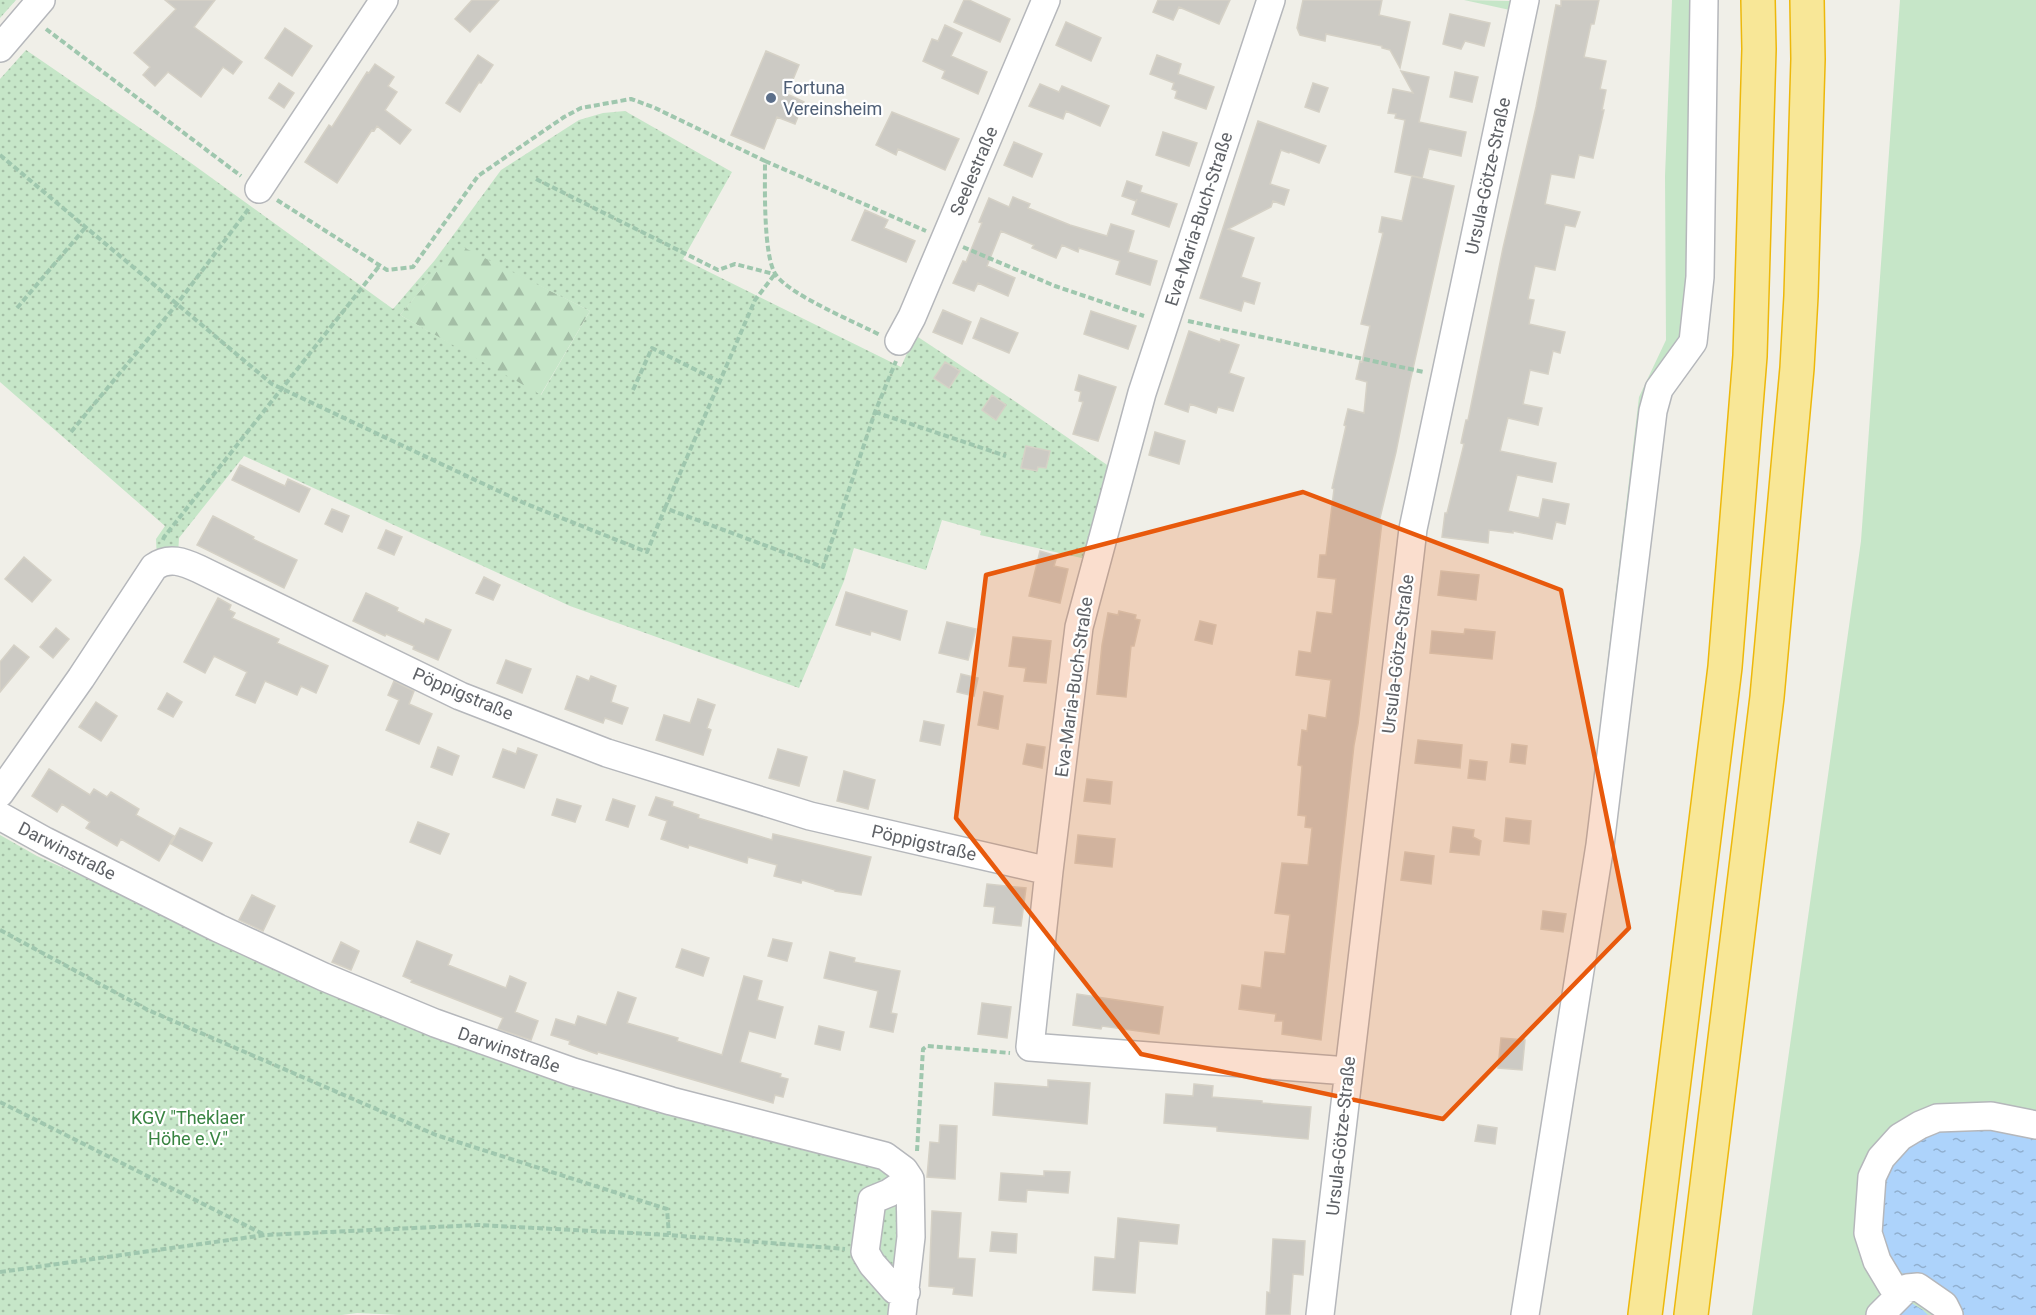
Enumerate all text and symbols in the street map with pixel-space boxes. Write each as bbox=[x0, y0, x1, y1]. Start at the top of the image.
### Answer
place label: Fortuna Vereinsheim bbox=[783, 77, 882, 119]
marker: Fortuna Vereinsheim bbox=[764, 91, 778, 105]
street label: Ursula-Götze-Straße bbox=[1461, 95, 1514, 256]
street label: Seelestraße bbox=[945, 123, 1002, 218]
street label: Eva-Maria-Buch-Straße bbox=[1160, 129, 1237, 309]
street label: Ursula-Götze-Straße bbox=[1377, 573, 1418, 735]
street label: Eva-Maria-Buch-Straße bbox=[1050, 595, 1097, 778]
street label: Pöppigstraße bbox=[410, 663, 517, 724]
street label: Darwinstraße bbox=[15, 817, 120, 884]
street label: Pöppigstraße bbox=[870, 820, 979, 865]
street label: Darwinstraße bbox=[455, 1022, 563, 1077]
street label: Ursula-Götze-Straße bbox=[1322, 1055, 1359, 1217]
park label: KGV "Theklaer Höhe e.V." bbox=[131, 1107, 245, 1149]

